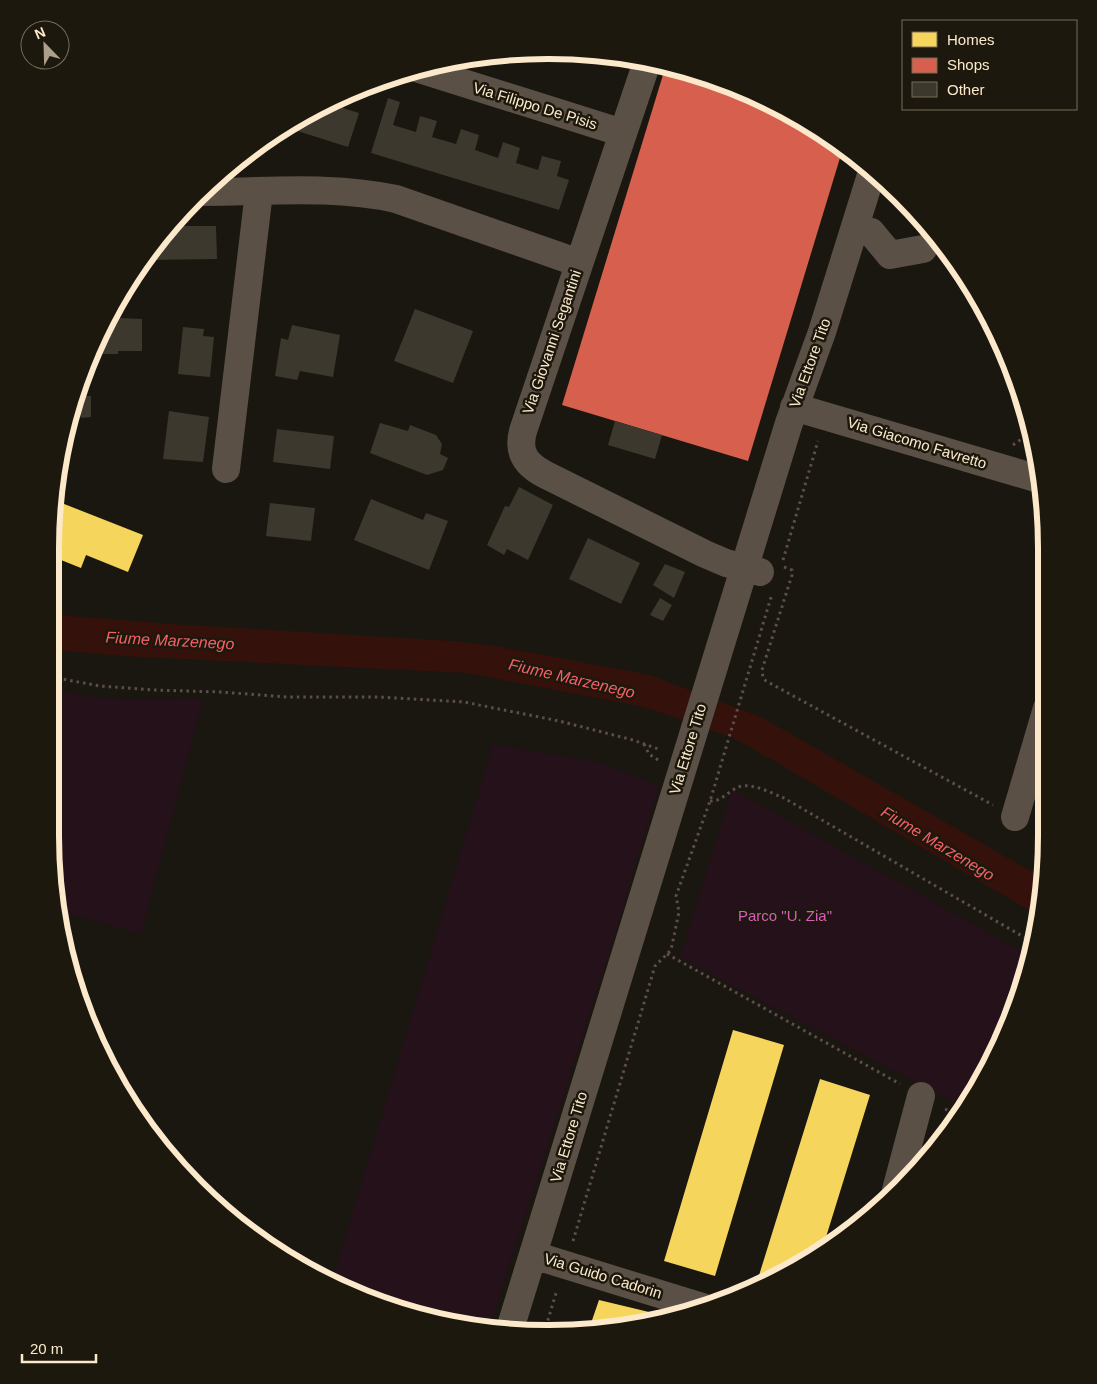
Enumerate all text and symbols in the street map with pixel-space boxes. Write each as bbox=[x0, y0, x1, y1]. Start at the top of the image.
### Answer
north arrow bbox=[20, 20, 70, 70]
legend bbox=[902, 20, 1077, 110]
text: N bbox=[32, 24, 48, 42]
text: Homes bbox=[947, 31, 995, 48]
text: Shops bbox=[947, 56, 990, 73]
street label: Via Filippo De Pisis bbox=[471, 79, 599, 133]
text: Other bbox=[947, 81, 985, 98]
street label: Via Giovanni Segantini bbox=[519, 267, 584, 416]
street label: Via Ettore Tito bbox=[785, 316, 834, 410]
street label: Via Giacomo Favretto bbox=[845, 413, 989, 472]
water label: Fiume Marzenego bbox=[105, 629, 235, 652]
water label: Fiume Marzenego bbox=[507, 656, 637, 701]
street label: Via Ettore Tito bbox=[666, 701, 709, 796]
water label: Fiume Marzenego bbox=[878, 803, 997, 884]
park label: Parco "U. Zia" bbox=[738, 907, 832, 924]
street label: Via Ettore Tito bbox=[547, 1089, 590, 1184]
street label: Via Guido Cadorin bbox=[542, 1250, 664, 1302]
scale bar bbox=[22, 1332, 96, 1364]
text: 20 m bbox=[30, 1340, 63, 1357]

